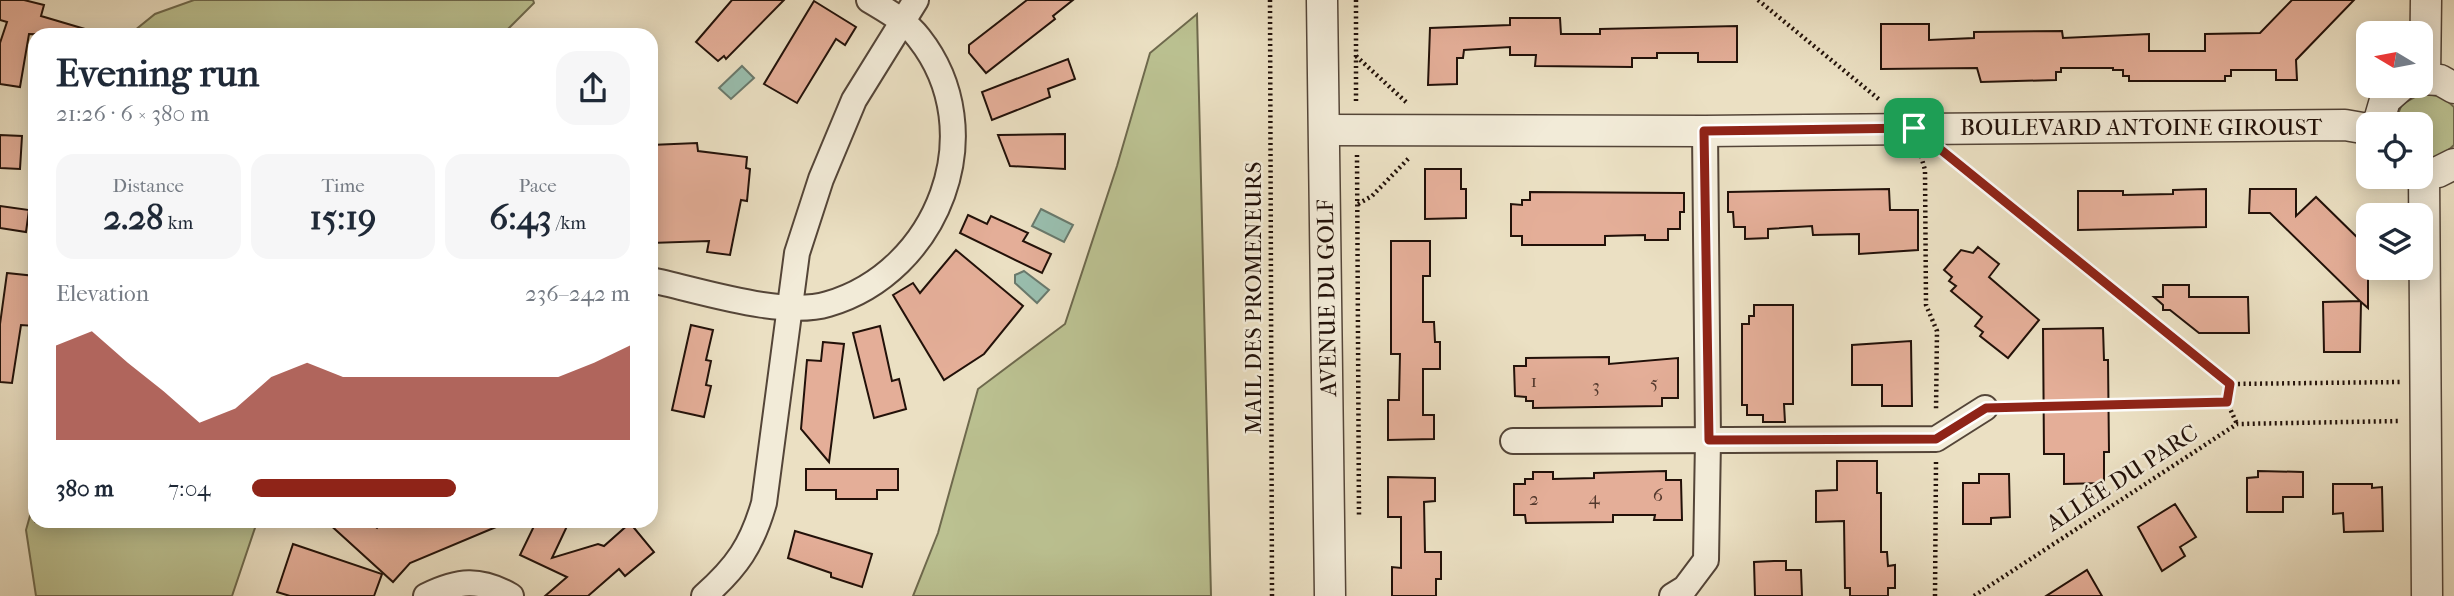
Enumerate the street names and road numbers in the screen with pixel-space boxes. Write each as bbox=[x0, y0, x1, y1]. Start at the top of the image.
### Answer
street label: BOULEVARD ANTOINE GIROUST bbox=[1960, 114, 2323, 141]
street label: MAIL DES PROMENEURS bbox=[1240, 162, 1267, 434]
street label: AVENUE DU GOLF bbox=[1312, 199, 1342, 398]
street label: ALLÉE DU PARC bbox=[2040, 419, 2203, 538]

